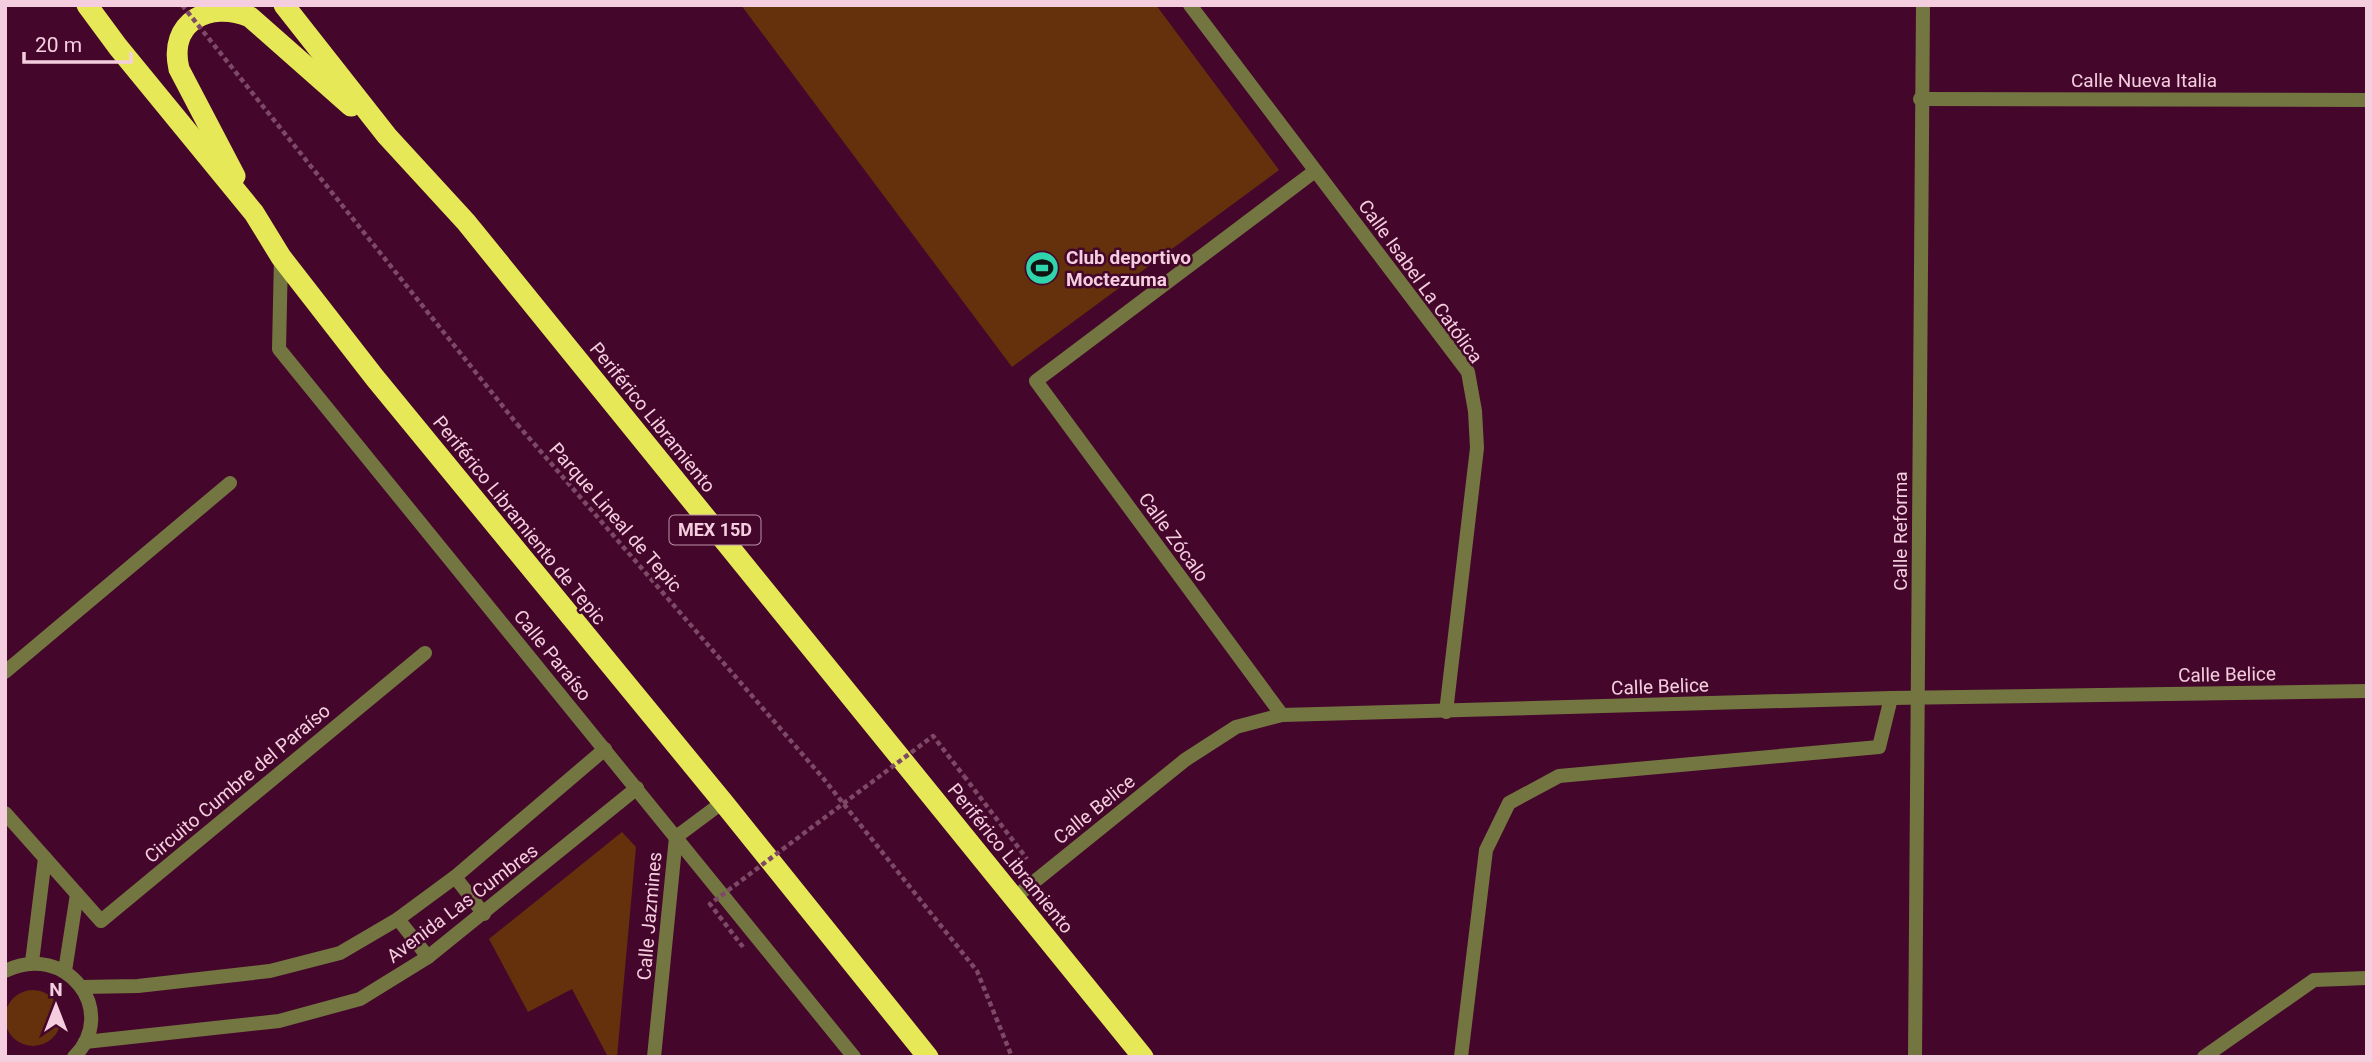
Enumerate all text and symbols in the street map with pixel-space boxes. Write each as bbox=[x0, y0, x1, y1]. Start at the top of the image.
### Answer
scale bar bbox=[24, 21, 131, 65]
text: 20 m bbox=[35, 33, 82, 57]
street label: Calle Nueva Italia bbox=[2071, 69, 2217, 92]
street label: Calle Isabel La Católica bbox=[1354, 195, 1488, 368]
place label: Club deportivo Moctezuma bbox=[1066, 246, 1191, 291]
sports icon: Club deportivo Moctezuma bbox=[1023, 249, 1061, 287]
street label: Periférico Libramiento bbox=[585, 338, 720, 497]
street label: Periférico Libramiento de Tepic bbox=[428, 411, 611, 629]
street label: Parque Lineal de Tepic bbox=[544, 438, 687, 597]
street label: Calle Reforma bbox=[1889, 471, 1912, 591]
street label: Calle Zócalo bbox=[1134, 488, 1214, 586]
road number: MEX 15D bbox=[670, 516, 760, 544]
street label: Calle Paraíso bbox=[509, 605, 596, 706]
street label: Calle Belice bbox=[2178, 662, 2276, 687]
street label: Calle Belice bbox=[1611, 673, 1709, 700]
street label: Circuito Cumbre del Paraíso bbox=[140, 699, 335, 868]
street label: Calle Belice bbox=[1049, 770, 1140, 849]
street label: Periférico Libramiento bbox=[943, 779, 1078, 938]
street label: Avenida Las Cumbres bbox=[382, 839, 542, 968]
street label: Calle Jazmines bbox=[632, 851, 667, 981]
north arrow bbox=[21, 971, 91, 1041]
text: N bbox=[49, 978, 63, 1001]

